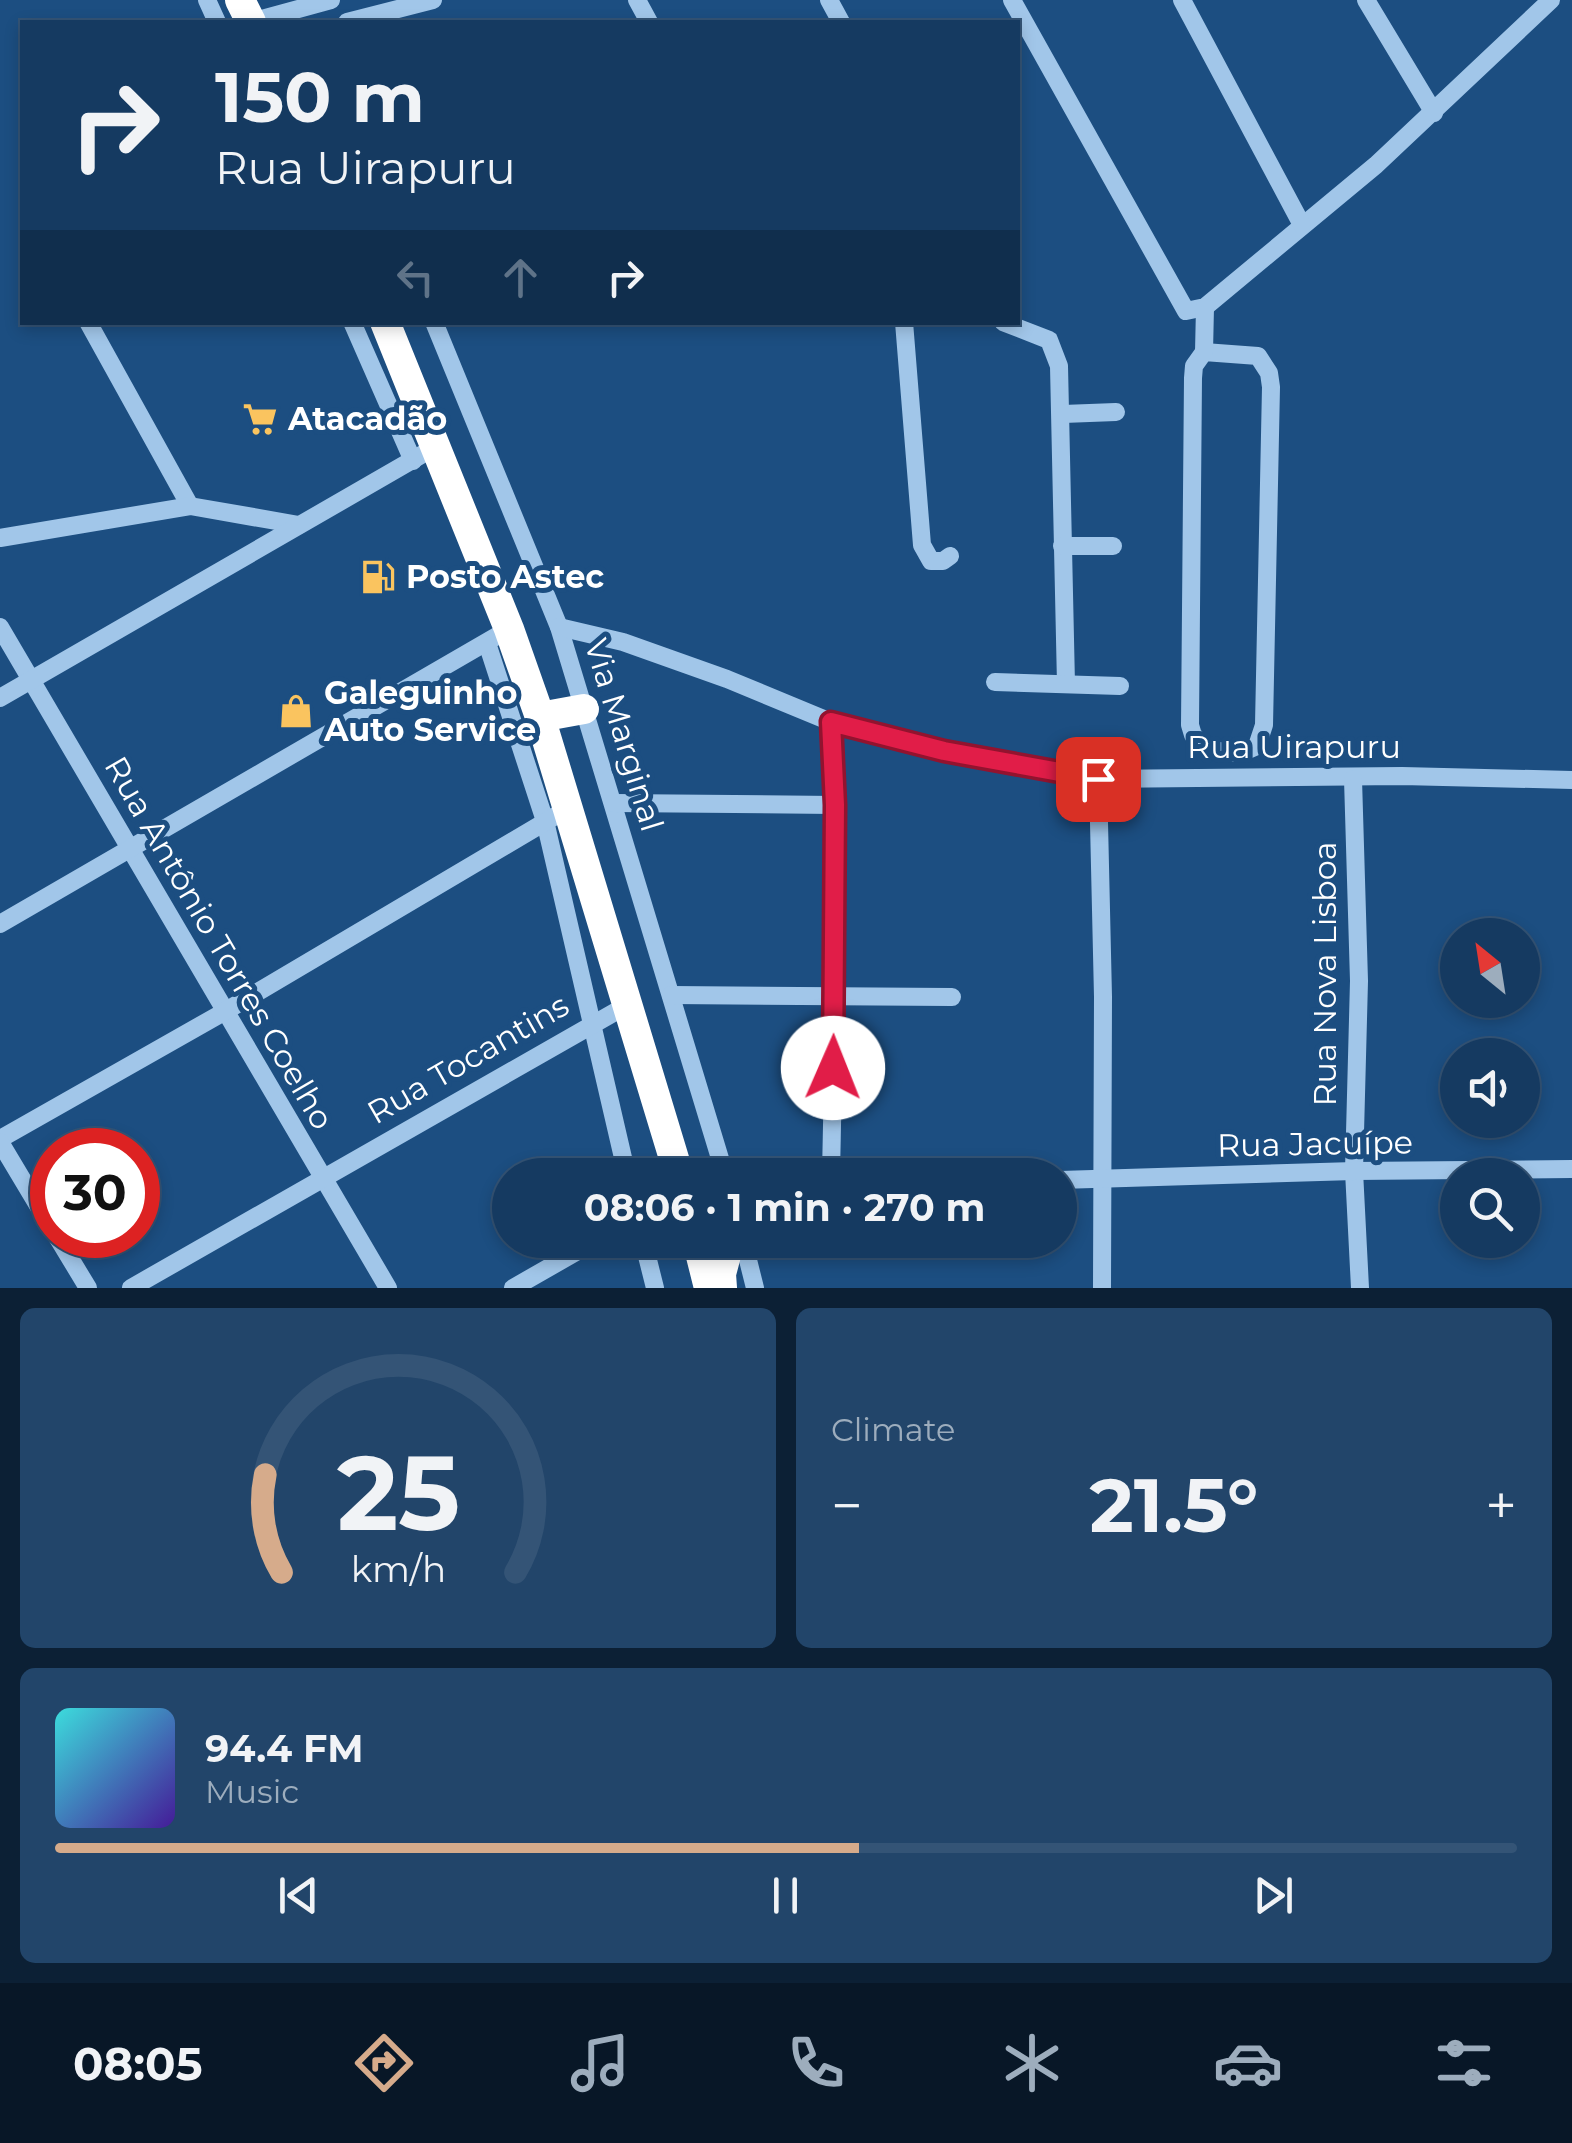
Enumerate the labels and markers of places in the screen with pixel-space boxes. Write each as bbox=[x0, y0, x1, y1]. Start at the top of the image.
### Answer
place label: Atacadão bbox=[287, 399, 447, 438]
supermarket icon: Atacadão bbox=[241, 400, 279, 438]
place label: Posto Astec bbox=[406, 557, 604, 596]
fuel station icon: Posto Astec bbox=[359, 558, 397, 596]
place label: Galeguinho Auto Service bbox=[323, 673, 536, 749]
shop icon: Galeguinho Auto Service bbox=[277, 692, 315, 730]
pin bbox=[1056, 737, 1141, 822]

